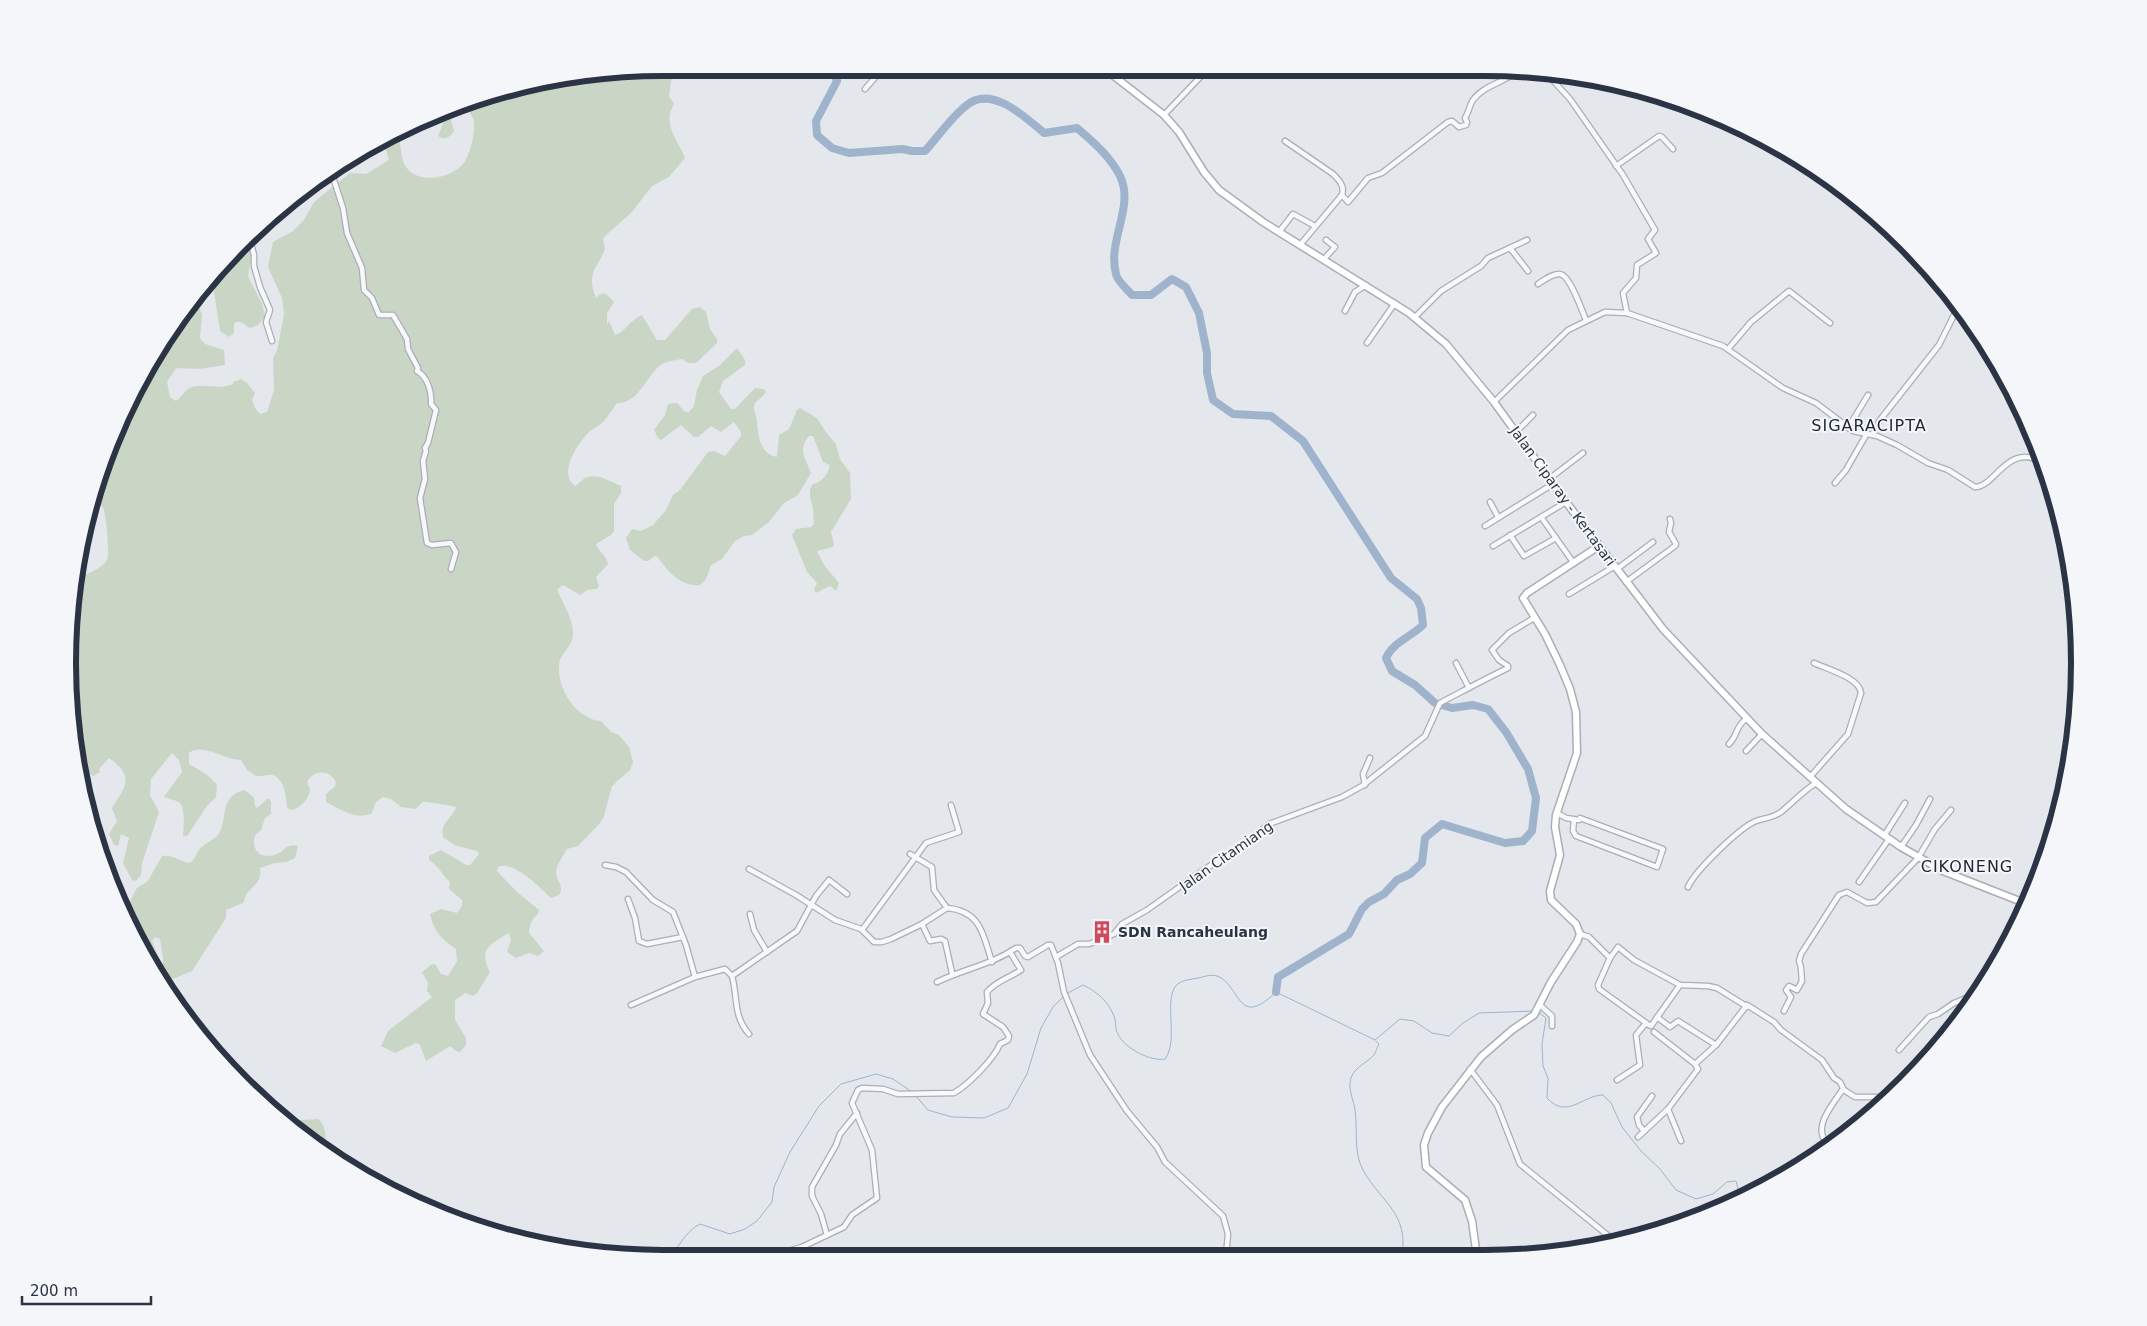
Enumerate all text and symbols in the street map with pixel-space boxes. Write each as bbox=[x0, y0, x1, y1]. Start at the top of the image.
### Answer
district label: SIGARACIPTA bbox=[1811, 416, 1927, 435]
street label: Jalan Ciparay - Kertasari bbox=[1506, 422, 1619, 569]
street label: Jalan Citamiang bbox=[1175, 818, 1276, 895]
district label: CIKONENG bbox=[1921, 857, 2013, 876]
building icon: SDN Rancaheulang bbox=[1089, 919, 1115, 945]
place label: SDN Rancaheulang bbox=[1118, 924, 1268, 940]
scale bar bbox=[22, 1274, 151, 1306]
text: 200 m bbox=[30, 1282, 78, 1300]

